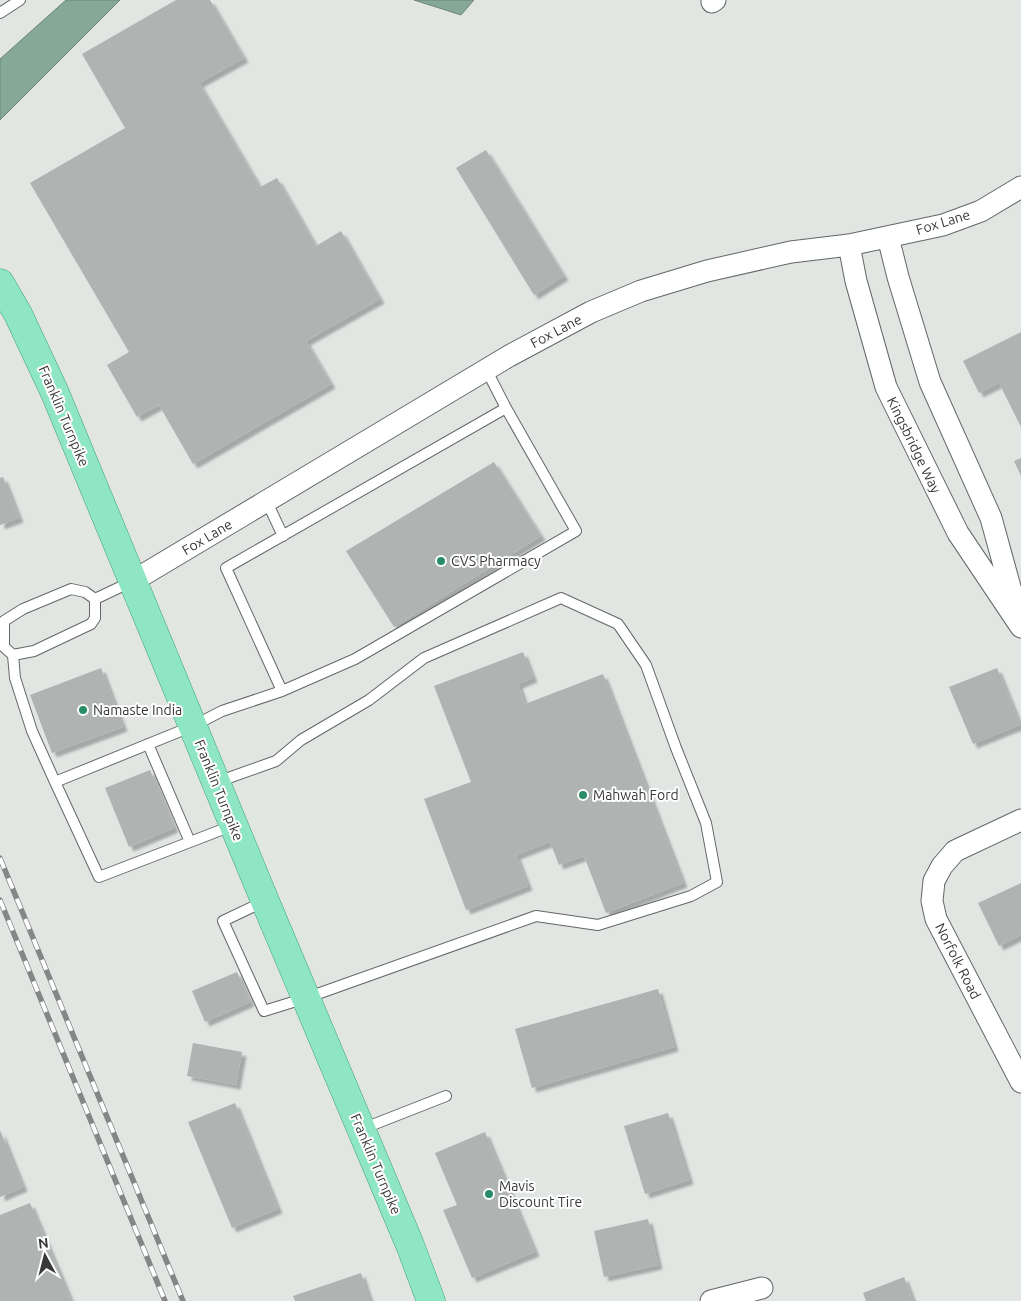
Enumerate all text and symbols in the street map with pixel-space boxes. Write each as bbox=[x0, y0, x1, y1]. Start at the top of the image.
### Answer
street label: Fox Lane bbox=[914, 206, 972, 238]
street label: Fox Lane bbox=[528, 311, 584, 351]
street label: Franklin Turnpike bbox=[36, 363, 92, 469]
street label: Kingsbridge Way bbox=[884, 394, 944, 496]
street label: Fox Lane bbox=[179, 516, 235, 558]
place label: CVS Pharmacy bbox=[451, 553, 541, 569]
marker: CVS Pharmacy bbox=[435, 555, 447, 567]
place label: Namaste India bbox=[93, 702, 182, 718]
marker: Namaste India bbox=[77, 704, 89, 716]
street label: Franklin Turnpike bbox=[191, 737, 247, 843]
place label: Mahwah Ford bbox=[593, 787, 679, 803]
marker: Mahwah Ford bbox=[577, 789, 589, 801]
street label: Norfolk Road bbox=[932, 920, 984, 1002]
street label: Franklin Turnpike bbox=[348, 1111, 404, 1217]
place label: Mavis Discount Tire bbox=[499, 1178, 582, 1210]
marker: Mavis Discount Tire bbox=[483, 1188, 495, 1200]
north arrow bbox=[20, 1231, 70, 1281]
text: N bbox=[37, 1235, 50, 1252]

